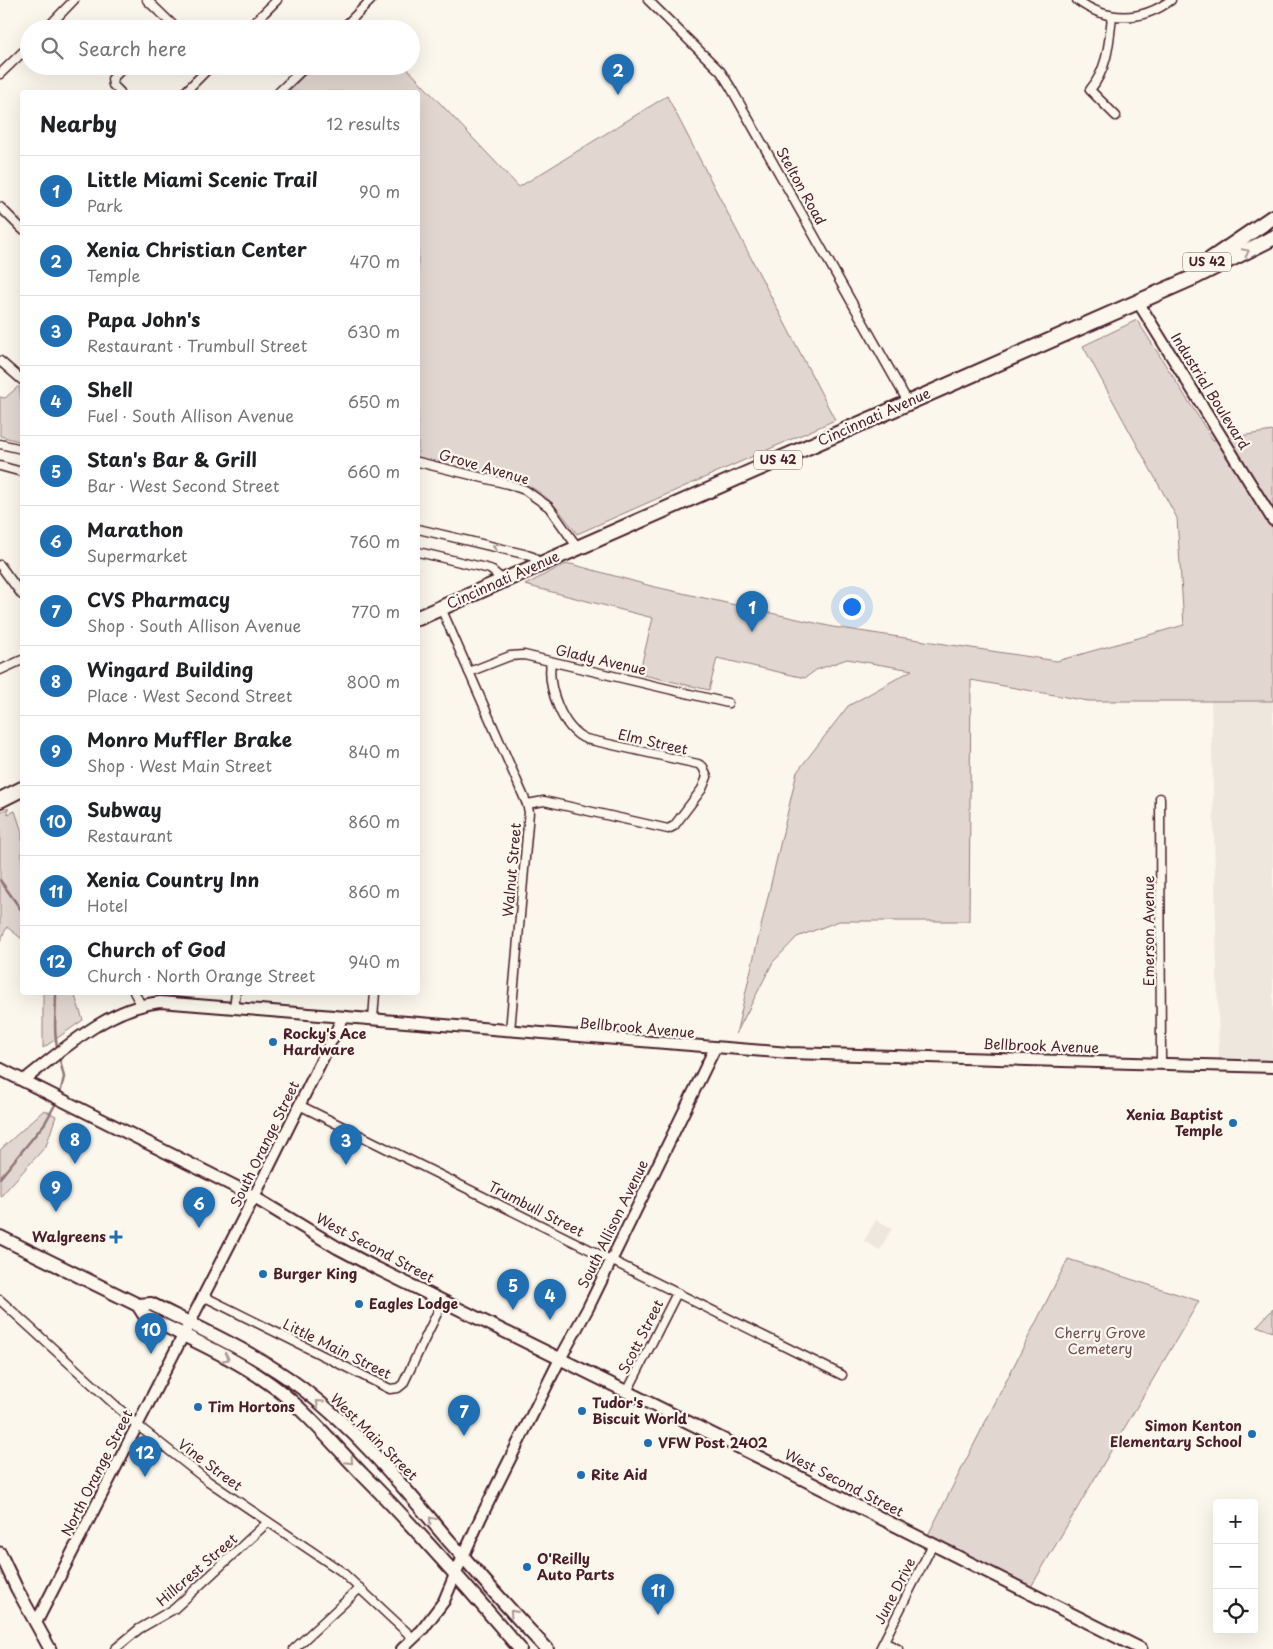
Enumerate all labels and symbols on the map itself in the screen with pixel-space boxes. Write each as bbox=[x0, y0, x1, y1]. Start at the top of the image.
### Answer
pin: 2 bbox=[602, 54, 634, 95]
street label: Stelton Road bbox=[771, 143, 832, 229]
one-way arrow bbox=[1241, 248, 1250, 258]
road number: US 42 bbox=[1183, 252, 1231, 272]
street label: Industrial Boulevard bbox=[1166, 328, 1255, 454]
street label: Cincinnati Avenue bbox=[814, 382, 934, 451]
street label: Grove Avenue bbox=[437, 444, 532, 489]
road number: US 42 bbox=[754, 450, 802, 470]
one-way arrow bbox=[491, 542, 500, 553]
street label: Cincinnati Avenue bbox=[443, 545, 563, 614]
pin: 1 bbox=[736, 591, 768, 632]
your location bbox=[839, 594, 865, 620]
street label: Glady Avenue bbox=[554, 639, 649, 680]
street label: Elm Street bbox=[616, 723, 690, 760]
street label: Walnut Street bbox=[497, 822, 526, 918]
street label: Emerson Avenue bbox=[1138, 875, 1159, 986]
street label: Bellbrook Avenue bbox=[578, 1012, 696, 1043]
place label: Rocky's Ace Hardware bbox=[283, 1023, 367, 1060]
street label: Bellbrook Avenue bbox=[983, 1033, 1100, 1058]
marker: Rocky's Ace Hardware bbox=[267, 1036, 279, 1048]
street label: South Orange Street bbox=[225, 1077, 304, 1210]
place label: Xenia Baptist Temple bbox=[1126, 1104, 1223, 1141]
marker: Xenia Baptist Temple bbox=[1227, 1117, 1239, 1129]
pin: 8 bbox=[59, 1123, 91, 1164]
pin: 3 bbox=[330, 1124, 362, 1165]
street label: South Allison Avenue bbox=[572, 1155, 653, 1292]
pin: 9 bbox=[40, 1171, 72, 1212]
street label: Trumbull Street bbox=[485, 1175, 588, 1242]
pin: 6 bbox=[183, 1187, 215, 1228]
street label: West Second Street bbox=[312, 1207, 439, 1288]
place label: Walgreens bbox=[32, 1226, 106, 1247]
marker: Walgreens bbox=[110, 1231, 122, 1243]
place label: Burger King bbox=[273, 1263, 357, 1284]
marker: Burger King bbox=[257, 1268, 269, 1280]
pin: 5 bbox=[497, 1269, 529, 1310]
pin: 4 bbox=[534, 1279, 566, 1320]
place label: Eagles Lodge bbox=[369, 1293, 459, 1314]
street label: Scott Street bbox=[613, 1295, 669, 1378]
marker: Eagles Lodge bbox=[353, 1298, 365, 1310]
pin: 10 bbox=[135, 1313, 167, 1354]
street label: Little Main Street bbox=[279, 1313, 395, 1384]
park label: Cherry Grove Cemetery bbox=[1054, 1322, 1146, 1359]
one-way arrow bbox=[221, 1352, 230, 1362]
street label: West Main Street bbox=[326, 1388, 423, 1485]
place label: Tudor's Biscuit World bbox=[592, 1392, 688, 1429]
pin: 7 bbox=[448, 1395, 480, 1436]
place label: Tim Hortons bbox=[208, 1396, 295, 1417]
one-way arrow bbox=[316, 1399, 325, 1408]
marker: Tim Hortons bbox=[192, 1401, 204, 1413]
marker: Tudor's Biscuit World bbox=[576, 1405, 588, 1417]
street label: North Orange Street bbox=[56, 1406, 138, 1540]
place label: Simon Kenton Elementary School bbox=[1110, 1415, 1242, 1452]
marker: Simon Kenton Elementary School bbox=[1246, 1428, 1258, 1440]
place label: VFW Post 2402 bbox=[658, 1432, 768, 1453]
street label: Vine Street bbox=[174, 1433, 247, 1496]
pin: 12 bbox=[129, 1436, 161, 1477]
marker: VFW Post 2402 bbox=[642, 1437, 654, 1449]
street label: West Second Street bbox=[781, 1443, 908, 1522]
one-way arrow bbox=[344, 1455, 353, 1464]
place label: Rite Aid bbox=[591, 1464, 648, 1485]
marker: Rite Aid bbox=[575, 1469, 587, 1481]
one-way arrow bbox=[428, 1516, 437, 1525]
street label: Hillcrest Street bbox=[152, 1528, 242, 1611]
place label: O'Reilly Auto Parts bbox=[537, 1548, 615, 1585]
street label: June Drive bbox=[869, 1554, 920, 1628]
marker: O'Reilly Auto Parts bbox=[521, 1561, 533, 1573]
pin: 11 bbox=[642, 1574, 674, 1615]
one-way arrow bbox=[510, 1610, 519, 1619]

